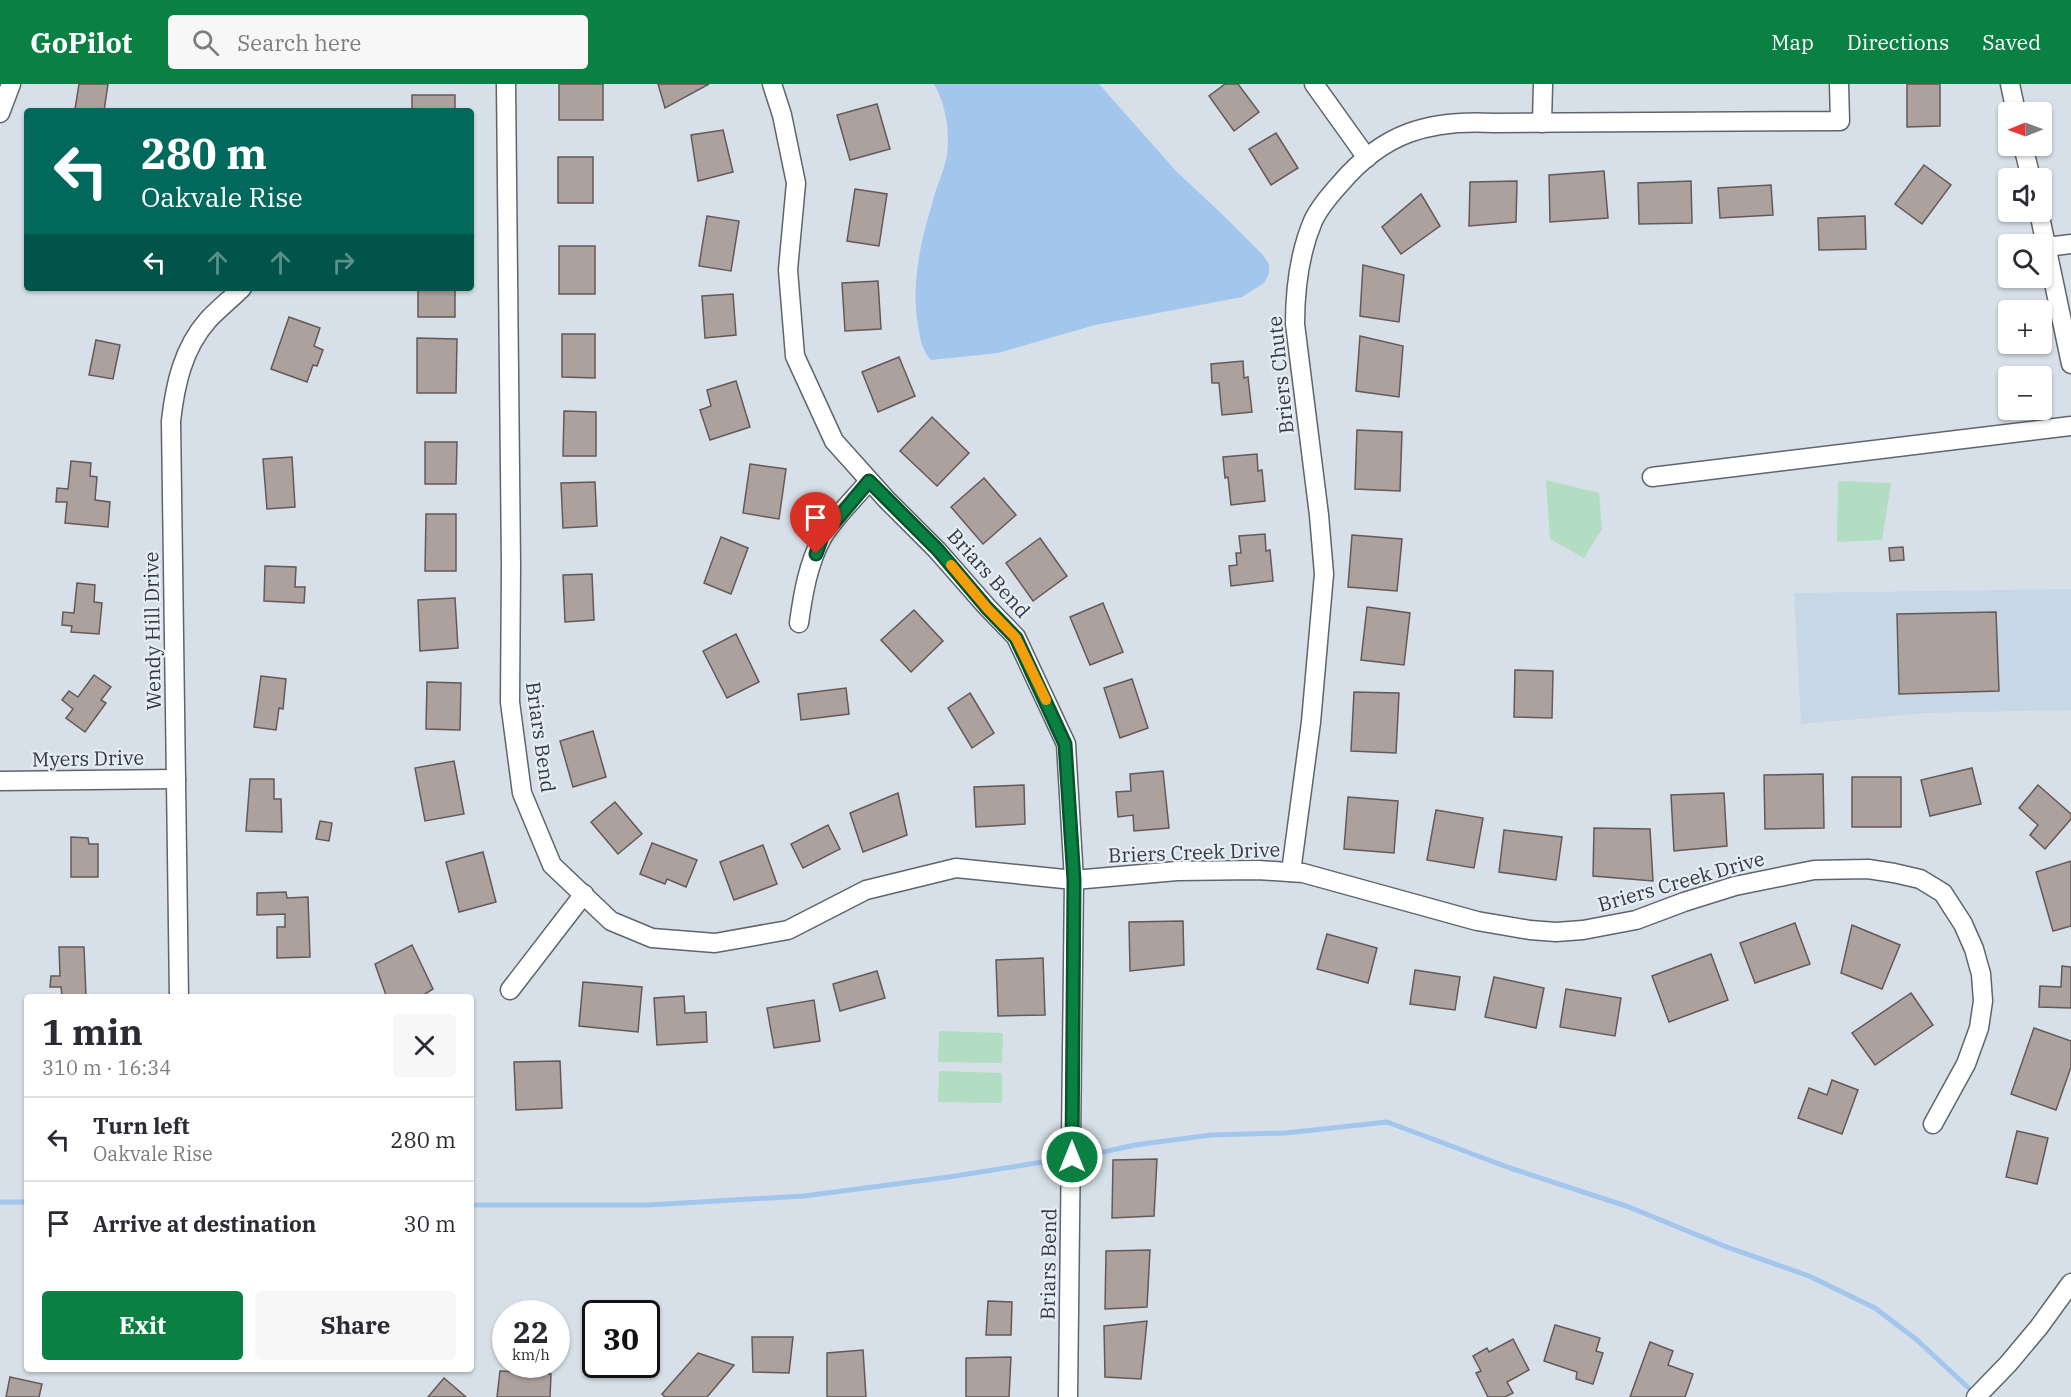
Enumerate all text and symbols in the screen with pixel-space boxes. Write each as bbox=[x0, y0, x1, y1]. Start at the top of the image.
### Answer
search box bbox=[168, 15, 588, 69]
text: GoPilot bbox=[30, 24, 132, 61]
icon: search bbox=[189, 26, 222, 59]
text: Search here bbox=[237, 28, 361, 57]
text: Map bbox=[1771, 28, 1814, 56]
text: Directions bbox=[1847, 28, 1949, 56]
text: Saved bbox=[1982, 28, 2041, 56]
north arrow bbox=[1998, 102, 2052, 156]
map controls bbox=[1998, 102, 2052, 420]
text: 280 m bbox=[141, 126, 267, 181]
icon: left bbox=[42, 132, 120, 210]
button: sound bbox=[1998, 168, 2052, 222]
text: Oakvale Rise bbox=[141, 179, 303, 214]
button: search bbox=[1998, 234, 2052, 288]
icon: left bbox=[138, 246, 171, 279]
icon: ahead bbox=[201, 246, 234, 279]
icon: ahead bbox=[264, 246, 297, 279]
icon: right bbox=[327, 246, 360, 279]
button: + bbox=[1998, 300, 2052, 354]
street label: Briers Chute bbox=[1260, 315, 1300, 435]
button: − bbox=[1998, 366, 2052, 420]
pin bbox=[790, 492, 841, 554]
icon: arrive bbox=[799, 501, 832, 534]
street label: Briars Bend bbox=[942, 522, 1036, 624]
street label: Wendy Hill Drive bbox=[137, 551, 167, 711]
street label: Briars Bend bbox=[520, 680, 562, 794]
street label: Myers Drive bbox=[32, 744, 144, 772]
street label: Briers Creek Drive bbox=[1107, 836, 1281, 868]
street label: Briers Creek Drive bbox=[1594, 844, 1768, 918]
text: 1 min bbox=[42, 1008, 143, 1055]
button: close bbox=[393, 1014, 456, 1077]
text: 310 m · 16:34 bbox=[42, 1054, 171, 1081]
text: Turn left bbox=[93, 1111, 189, 1140]
icon: left bbox=[42, 1123, 75, 1156]
text: 280 m bbox=[390, 1125, 456, 1154]
position arrow bbox=[1040, 1125, 1104, 1189]
text: Oakvale Rise bbox=[93, 1140, 213, 1167]
icon: arrive bbox=[42, 1207, 75, 1240]
street label: Briars Bend bbox=[1034, 1208, 1062, 1320]
text: Arrive at destination bbox=[93, 1209, 316, 1238]
text: 30 m bbox=[404, 1209, 456, 1238]
button: Exit bbox=[42, 1291, 243, 1360]
button: Share bbox=[255, 1291, 456, 1360]
speed limit sign: 30 bbox=[582, 1300, 660, 1378]
text: 22 bbox=[513, 1312, 549, 1351]
text: km/h bbox=[512, 1345, 550, 1364]

